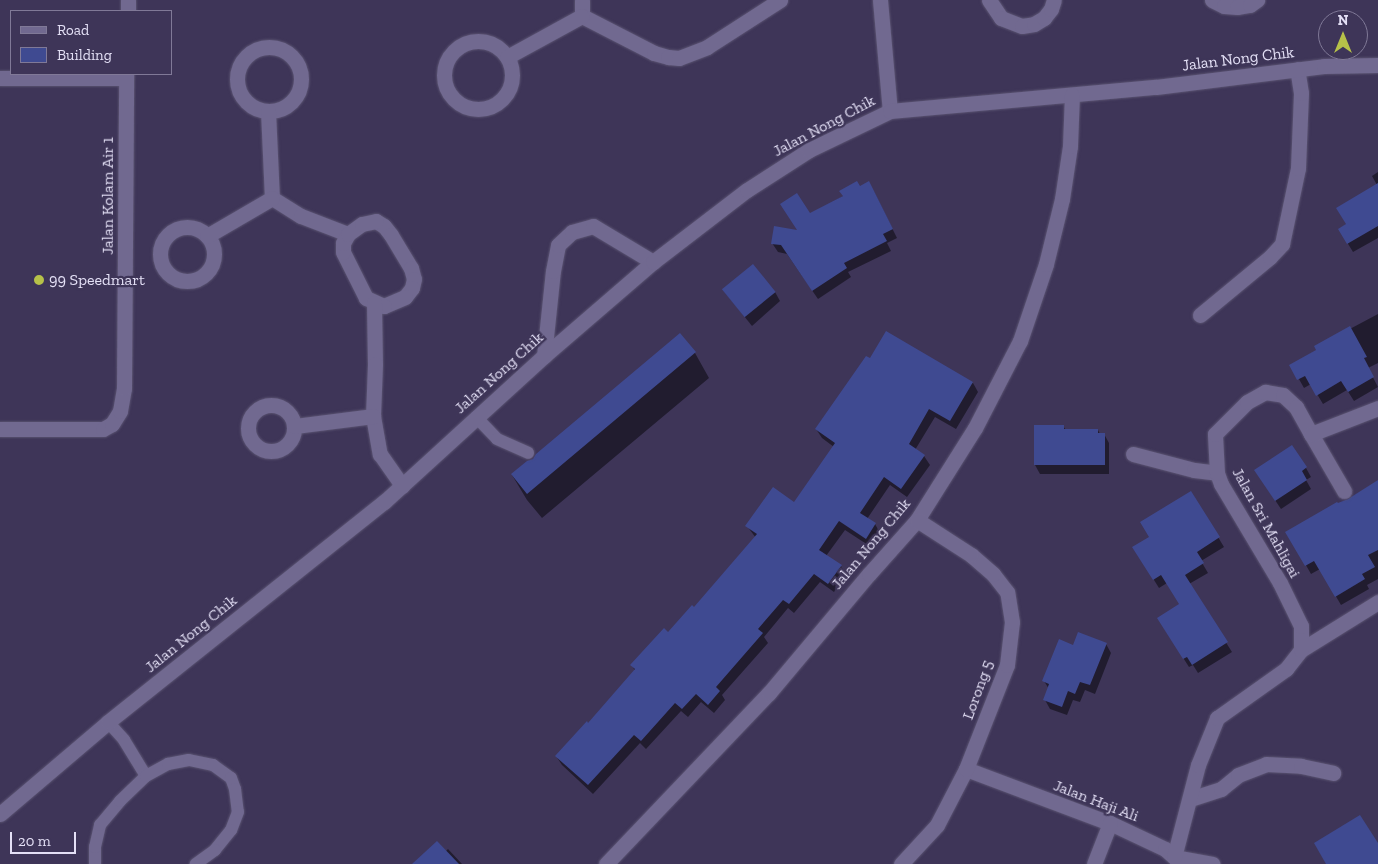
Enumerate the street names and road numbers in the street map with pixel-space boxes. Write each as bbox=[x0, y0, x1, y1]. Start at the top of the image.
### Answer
street label: Jalan Nong Chik bbox=[1181, 43, 1295, 75]
street label: Jalan Nong Chik bbox=[770, 91, 878, 161]
street label: Jalan Kolam Air 1 bbox=[98, 137, 118, 255]
street label: Jalan Nong Chik bbox=[451, 328, 547, 418]
street label: Jalan Sri Mahligai bbox=[1228, 465, 1304, 581]
street label: Jalan Nong Chik bbox=[827, 495, 915, 593]
street label: Jalan Nong Chik bbox=[141, 591, 241, 677]
street label: Lorong 5 bbox=[958, 658, 998, 722]
street label: Jalan Haji Ali bbox=[1050, 776, 1142, 826]

